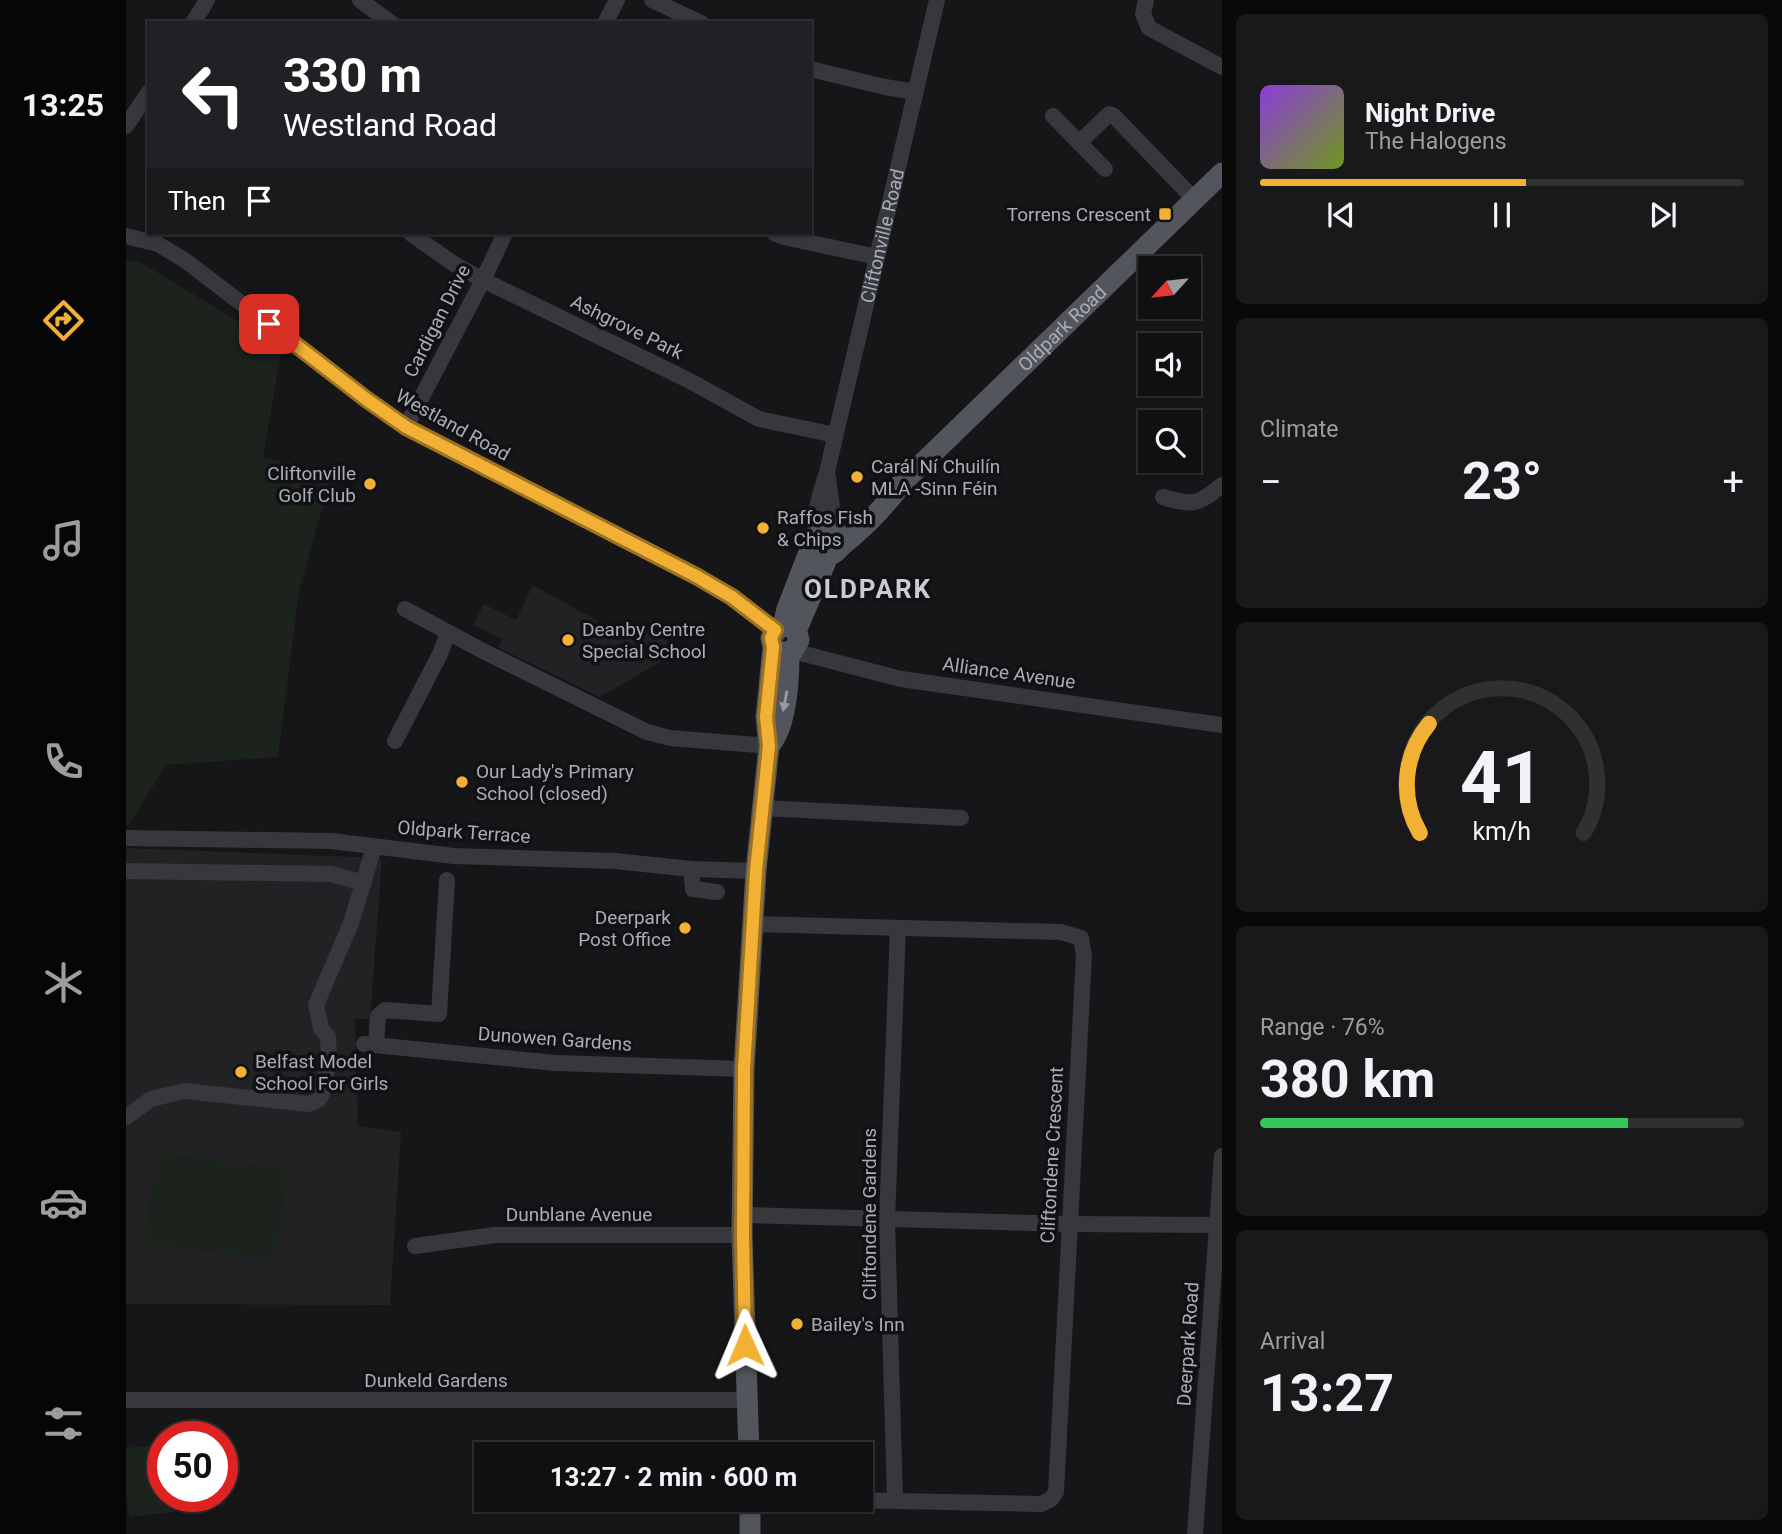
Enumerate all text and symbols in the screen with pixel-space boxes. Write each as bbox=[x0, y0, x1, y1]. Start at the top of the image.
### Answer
text: 330 m bbox=[283, 47, 422, 104]
icon: left bbox=[168, 49, 259, 140]
text: 13:25 bbox=[22, 86, 104, 124]
text: Night Drive bbox=[1365, 98, 1495, 128]
text: Westland Road bbox=[283, 106, 497, 144]
text: The Halogens bbox=[1365, 128, 1507, 155]
street label: Cliftonville Road bbox=[855, 166, 909, 305]
icon: arrive bbox=[240, 182, 278, 220]
text: Then bbox=[168, 186, 226, 216]
icon: previous bbox=[1322, 196, 1360, 234]
icon: pause bbox=[1483, 196, 1521, 234]
icon: next bbox=[1644, 196, 1682, 234]
place label: Torrens Crescent bbox=[1007, 203, 1151, 226]
marker: Torrens Crescent bbox=[1157, 206, 1173, 222]
north arrow bbox=[1138, 256, 1200, 318]
map controls bbox=[1138, 256, 1201, 473]
street label: Cardigan Drive bbox=[399, 261, 475, 381]
street label: Oldpark Road bbox=[1013, 280, 1111, 376]
street label: Ashgrove Park bbox=[567, 290, 687, 364]
pin bbox=[239, 294, 299, 354]
icon: directions bbox=[39, 296, 88, 345]
icon: arrive bbox=[250, 305, 288, 343]
button: sound bbox=[1138, 333, 1201, 396]
street label: Westland Road bbox=[392, 384, 514, 466]
button: search bbox=[1138, 410, 1201, 473]
text: Climate bbox=[1260, 416, 1339, 443]
text: 23° bbox=[1462, 451, 1542, 512]
place label: Carál Ní Chuilín MLA -Sinn Féin bbox=[871, 455, 1000, 500]
text: − bbox=[1260, 460, 1282, 504]
text: + bbox=[1722, 460, 1744, 504]
place label: Cliftonville Golf Club bbox=[267, 462, 356, 507]
marker: Carál Ní Chuilín MLA -Sinn Féin bbox=[849, 469, 865, 485]
marker: Cliftonville Golf Club bbox=[362, 476, 378, 492]
place label: Raffos Fish & Chips bbox=[777, 506, 873, 551]
icon: music bbox=[39, 516, 88, 565]
marker: Raffos Fish & Chips bbox=[755, 520, 771, 536]
district label: OLDPARK bbox=[804, 574, 932, 604]
place label: Deanby Centre Special School bbox=[582, 618, 706, 663]
marker: Deanby Centre Special School bbox=[560, 632, 576, 648]
street label: Alliance Avenue bbox=[941, 652, 1077, 694]
one-way arrow bbox=[779, 690, 790, 712]
text: 41 bbox=[1460, 735, 1544, 821]
icon: phone bbox=[39, 737, 88, 786]
place label: Our Lady's Primary School (closed) bbox=[476, 760, 634, 805]
marker: Our Lady's Primary School (closed) bbox=[454, 774, 470, 790]
street label: Oldpark Terrace bbox=[397, 816, 531, 848]
text: km/h bbox=[1473, 817, 1531, 846]
place label: Deerpark Post Office bbox=[578, 906, 671, 951]
marker: Deerpark Post Office bbox=[677, 920, 693, 936]
icon: climate bbox=[39, 958, 88, 1007]
text: Range · 76% bbox=[1260, 1014, 1385, 1041]
street label: Dunowen Gardens bbox=[477, 1022, 633, 1056]
text: 380 km bbox=[1260, 1049, 1435, 1110]
place label: Belfast Model School For Girls bbox=[255, 1050, 388, 1095]
marker: Belfast Model School For Girls bbox=[233, 1064, 249, 1080]
street label: Cliftondene Crescent bbox=[1036, 1066, 1068, 1244]
street label: Cliftondene Gardens bbox=[858, 1128, 881, 1300]
icon: car bbox=[39, 1178, 88, 1227]
street label: Dunblane Avenue bbox=[506, 1203, 652, 1226]
street label: Deerpark Road bbox=[1172, 1281, 1204, 1407]
position arrow bbox=[708, 1308, 782, 1382]
place label: Bailey's Inn bbox=[811, 1313, 905, 1336]
marker: Bailey's Inn bbox=[789, 1316, 805, 1332]
text: Arrival bbox=[1260, 1328, 1325, 1355]
text: 13:27 bbox=[1260, 1363, 1394, 1424]
street label: Dunkeld Gardens bbox=[364, 1369, 508, 1392]
icon: filters bbox=[39, 1399, 88, 1448]
speed limit sign: 50 bbox=[147, 1421, 238, 1512]
text: 13:27 · 2 min · 600 m bbox=[550, 1462, 797, 1492]

